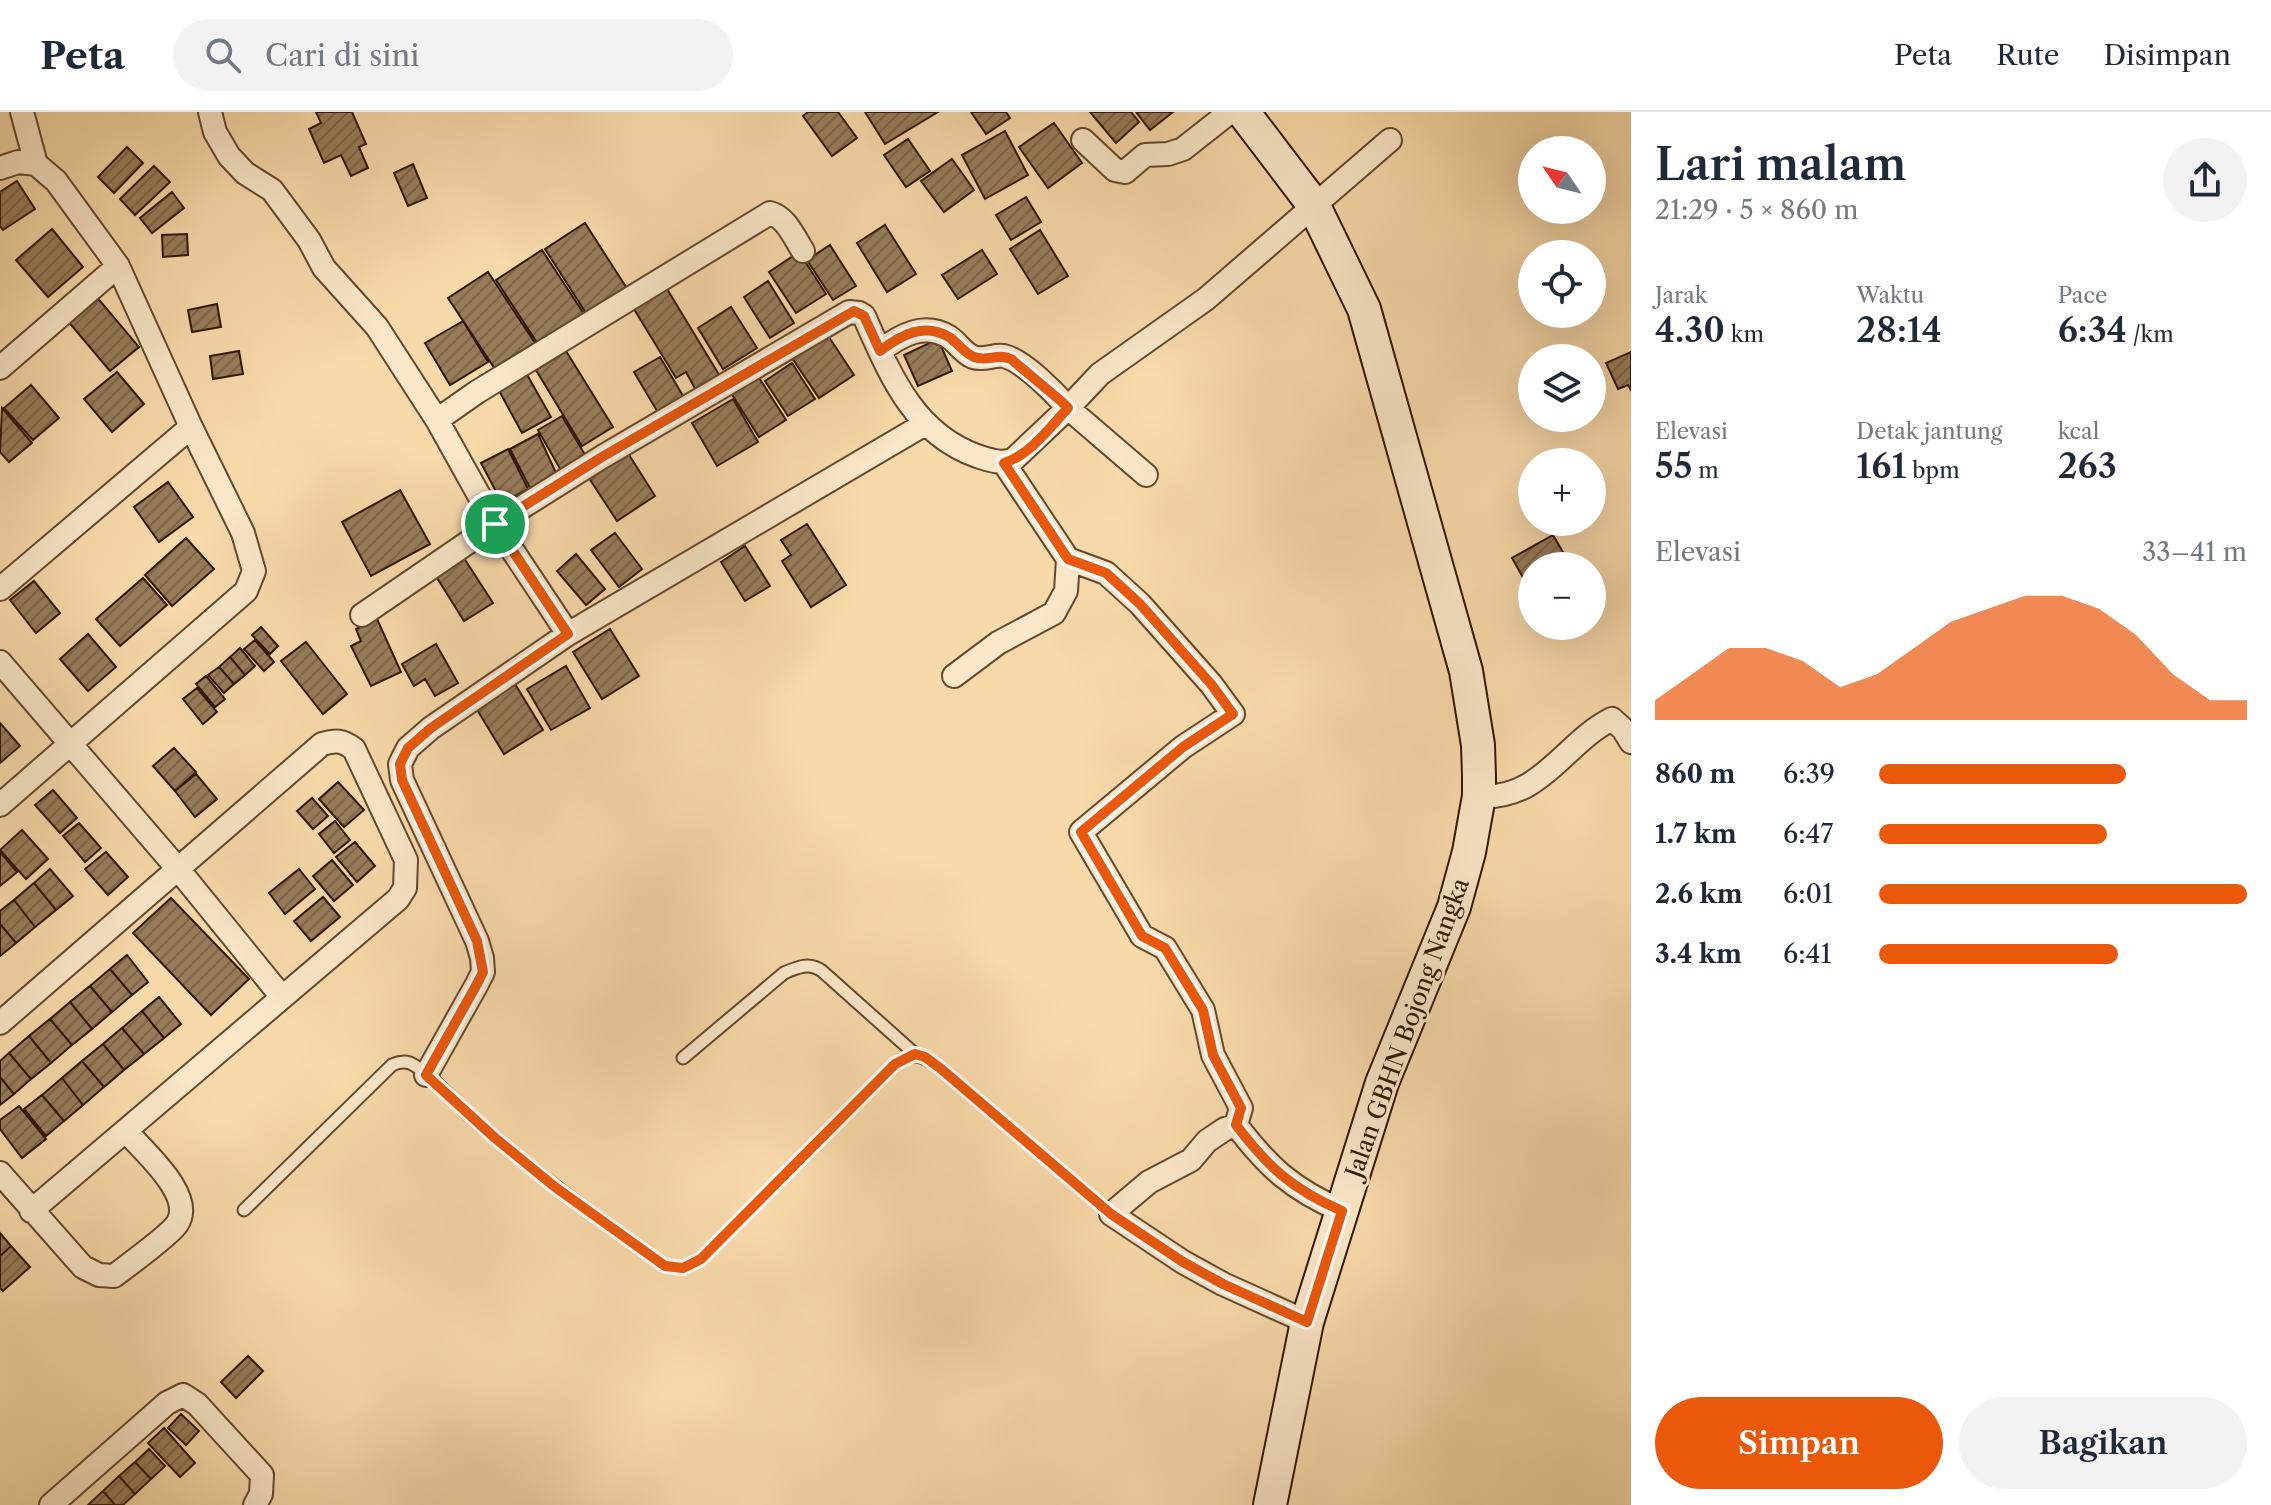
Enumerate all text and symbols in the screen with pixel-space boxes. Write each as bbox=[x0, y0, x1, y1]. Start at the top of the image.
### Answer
search box bbox=[173, 19, 733, 91]
text: Peta bbox=[40, 32, 125, 79]
icon: search bbox=[201, 33, 245, 77]
text: Cari di sini bbox=[265, 37, 419, 74]
text: Peta bbox=[1894, 38, 1952, 72]
text: Rute bbox=[1996, 38, 2059, 72]
text: Disimpan bbox=[2103, 38, 2231, 72]
north arrow bbox=[1518, 136, 1606, 224]
map controls bbox=[1518, 136, 1606, 640]
text: Lari malam bbox=[1655, 137, 1906, 191]
button: share bbox=[2163, 138, 2247, 222]
text: 21:29 · 5 × 860 m bbox=[1655, 194, 1858, 226]
button: locate bbox=[1518, 240, 1606, 328]
text: Jarak bbox=[1655, 282, 1708, 309]
text: Waktu bbox=[1856, 282, 1924, 309]
text: Pace bbox=[2058, 282, 2107, 309]
text: 4.30 bbox=[1655, 309, 1725, 351]
text: 28:14 bbox=[1856, 309, 1942, 351]
text: 6:34 bbox=[2058, 309, 2127, 351]
text: km bbox=[1725, 321, 1764, 348]
text: /km bbox=[2127, 321, 2174, 348]
button: layers bbox=[1518, 344, 1606, 432]
text: Elevasi bbox=[1655, 418, 1728, 445]
text: Detak jantung bbox=[1856, 418, 2002, 445]
text: kcal bbox=[2058, 418, 2099, 445]
text: 55 bbox=[1655, 445, 1692, 487]
text: 161 bbox=[1856, 445, 1906, 487]
text: 263 bbox=[2058, 445, 2117, 487]
button: + bbox=[1518, 448, 1606, 536]
text: m bbox=[1692, 457, 1719, 484]
text: bpm bbox=[1906, 457, 1960, 484]
pin bbox=[461, 490, 529, 558]
icon: arrive bbox=[473, 502, 517, 546]
text: Elevasi bbox=[1655, 536, 1741, 568]
text: 33–41 m bbox=[2142, 536, 2247, 568]
button: − bbox=[1518, 552, 1606, 640]
text: 860 m bbox=[1655, 758, 1736, 790]
text: 6:39 bbox=[1783, 758, 1835, 790]
text: 1.7 km bbox=[1655, 818, 1737, 850]
text: 6:47 bbox=[1783, 818, 1833, 850]
street label: Jalan GBHN Bojong Nangka bbox=[1338, 874, 1475, 1186]
text: 2.6 km bbox=[1655, 878, 1743, 910]
text: 6:01 bbox=[1783, 878, 1833, 910]
text: 3.4 km bbox=[1655, 938, 1742, 970]
text: 6:41 bbox=[1783, 938, 1831, 970]
button: Simpan bbox=[1655, 1397, 1943, 1489]
button: Bagikan bbox=[1959, 1397, 2247, 1489]

